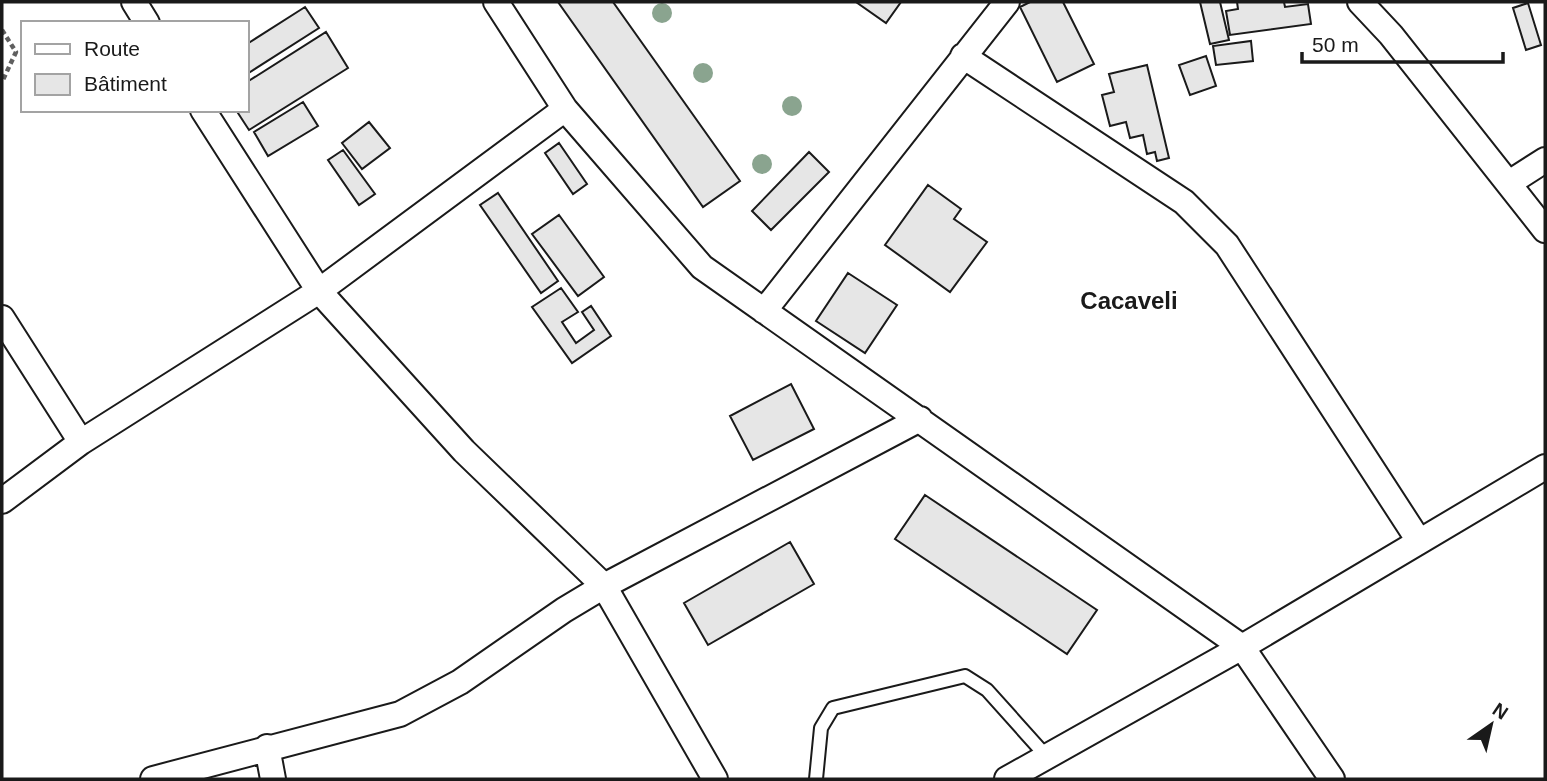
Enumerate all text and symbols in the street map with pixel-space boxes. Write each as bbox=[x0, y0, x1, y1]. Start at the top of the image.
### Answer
legend bbox=[21, 21, 248, 112]
scale bar bbox=[1302, 21, 1503, 65]
text: 50 m bbox=[1312, 33, 1359, 56]
text: Route bbox=[84, 37, 140, 60]
text: Bâtiment bbox=[84, 72, 167, 95]
district label: Cacaveli bbox=[1080, 287, 1178, 314]
north arrow bbox=[1456, 690, 1526, 760]
text: N bbox=[1489, 699, 1512, 724]

